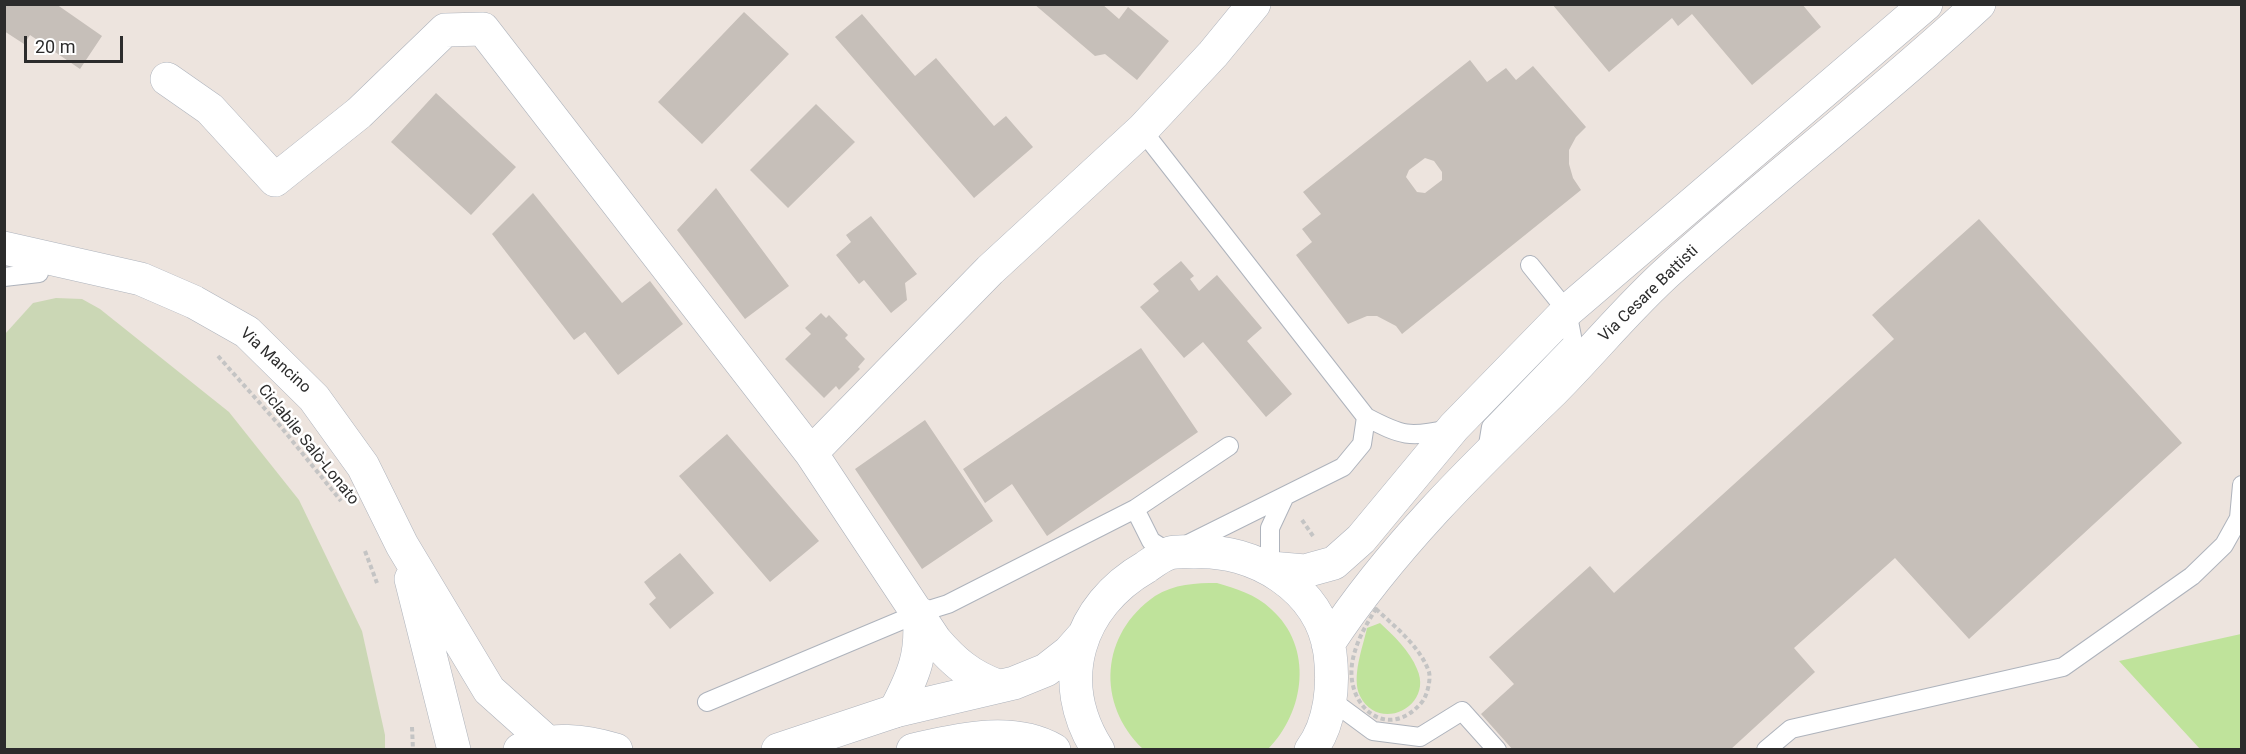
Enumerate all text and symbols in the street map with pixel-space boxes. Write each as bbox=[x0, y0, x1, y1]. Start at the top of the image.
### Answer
scale bar bbox=[27, 24, 126, 62]
text: 20 m bbox=[35, 36, 75, 57]
street label: Via Cesare Battisti bbox=[1595, 242, 1703, 346]
street label: Via Mancino bbox=[236, 324, 314, 398]
street label: Ciclabile Salò-Lonato bbox=[253, 381, 363, 509]

